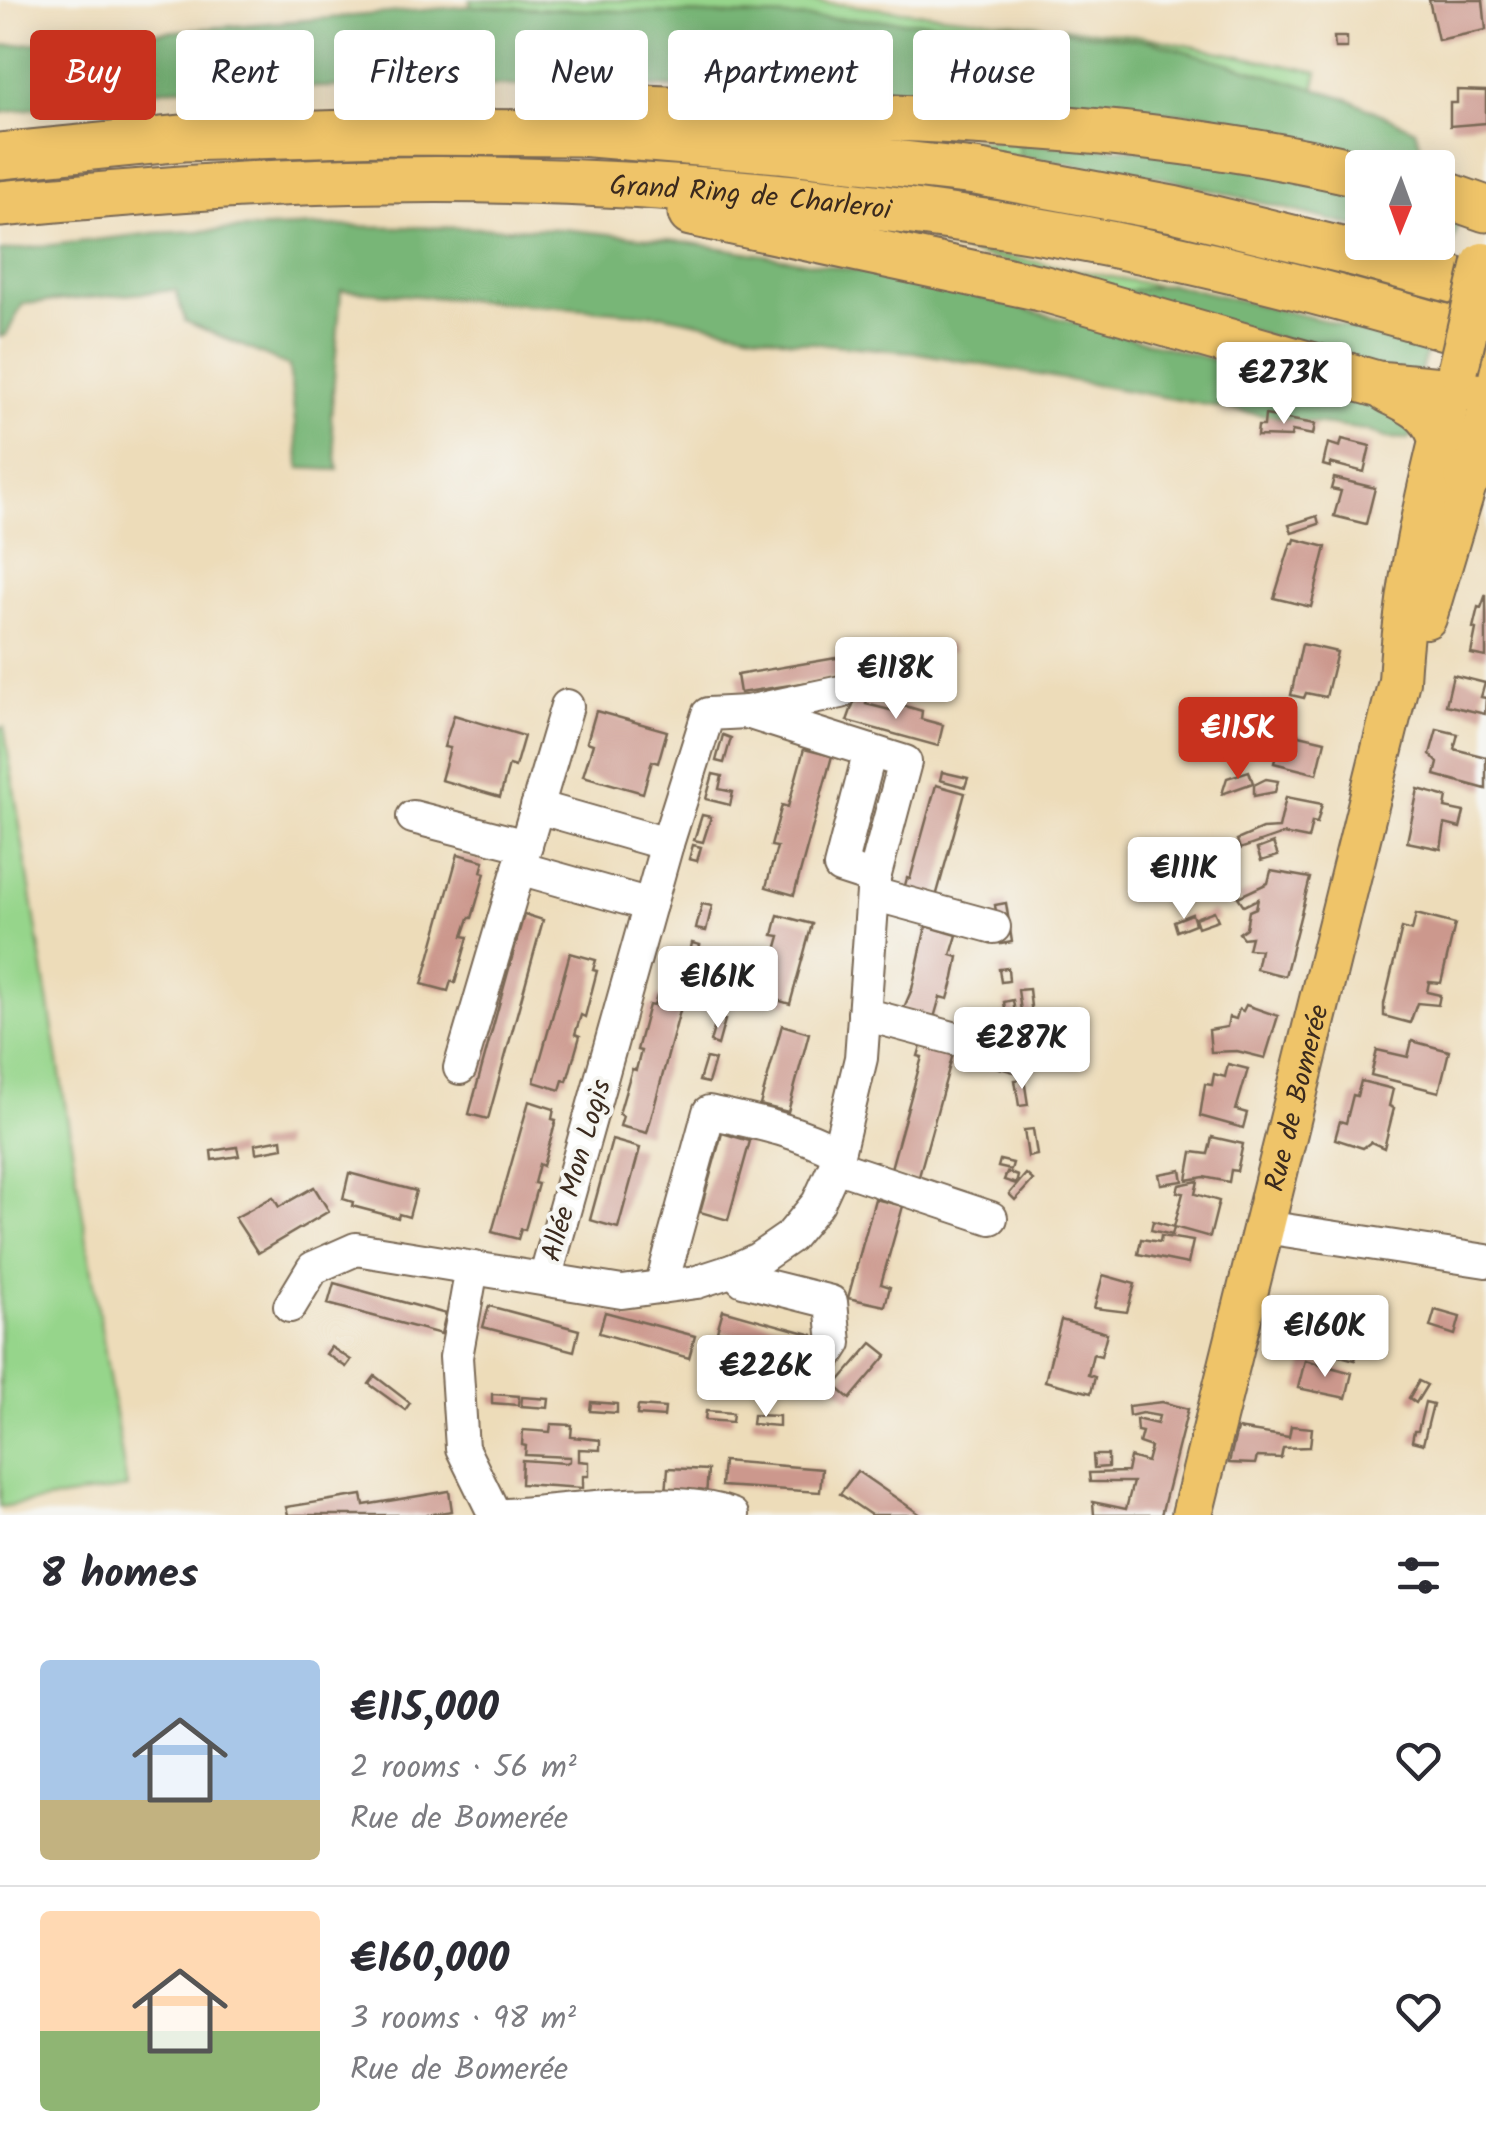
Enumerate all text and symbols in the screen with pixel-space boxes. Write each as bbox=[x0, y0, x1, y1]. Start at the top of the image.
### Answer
chip: Buy bbox=[30, 30, 156, 120]
chip: Rent bbox=[176, 30, 314, 120]
chip: Filters bbox=[334, 30, 495, 120]
chip: New bbox=[515, 30, 648, 120]
chip: Apartment bbox=[668, 30, 893, 120]
chip: House bbox=[913, 30, 1070, 120]
north arrow bbox=[1345, 150, 1455, 260]
map controls bbox=[1345, 150, 1455, 260]
street label: Grand Ring de Charleroi bbox=[609, 164, 895, 234]
pin: €273K bbox=[1214, 342, 1354, 427]
text: €273K bbox=[1239, 349, 1329, 400]
pin: €118K bbox=[826, 637, 966, 722]
text: €118K bbox=[857, 644, 935, 695]
pin: €115K bbox=[1168, 697, 1308, 782]
text: €115K bbox=[1200, 704, 1276, 755]
pin: €111K bbox=[1114, 837, 1254, 922]
text: €111K bbox=[1150, 844, 1218, 895]
pin: €161K bbox=[648, 946, 788, 1031]
text: €161K bbox=[680, 953, 756, 1004]
street label: Rue de Bomerée bbox=[1253, 1000, 1343, 1196]
pin: €287K bbox=[952, 1007, 1092, 1092]
text: €287K bbox=[976, 1014, 1068, 1065]
street label: Allée Mon Logis bbox=[530, 1074, 625, 1267]
pin: €160K bbox=[1255, 1295, 1395, 1380]
text: €160K bbox=[1284, 1302, 1366, 1353]
pin: €226K bbox=[696, 1335, 836, 1420]
text: €226K bbox=[719, 1342, 813, 1393]
text: 8 homes bbox=[40, 1542, 198, 1609]
icon: filters bbox=[1391, 1548, 1446, 1603]
text: €115,000 bbox=[350, 1676, 499, 1743]
icon: home bbox=[120, 1700, 240, 1820]
icon: heart bbox=[1391, 1733, 1446, 1788]
text: 2 rooms · 56 m² bbox=[350, 1743, 577, 1794]
text: Rue de Bomerée bbox=[350, 1794, 568, 1845]
text: €160,000 bbox=[350, 1927, 509, 1994]
icon: home bbox=[120, 1951, 240, 2071]
icon: heart bbox=[1391, 1984, 1446, 2039]
text: 3 rooms · 98 m² bbox=[350, 1994, 576, 2045]
text: Rue de Bomerée bbox=[350, 2045, 568, 2096]

